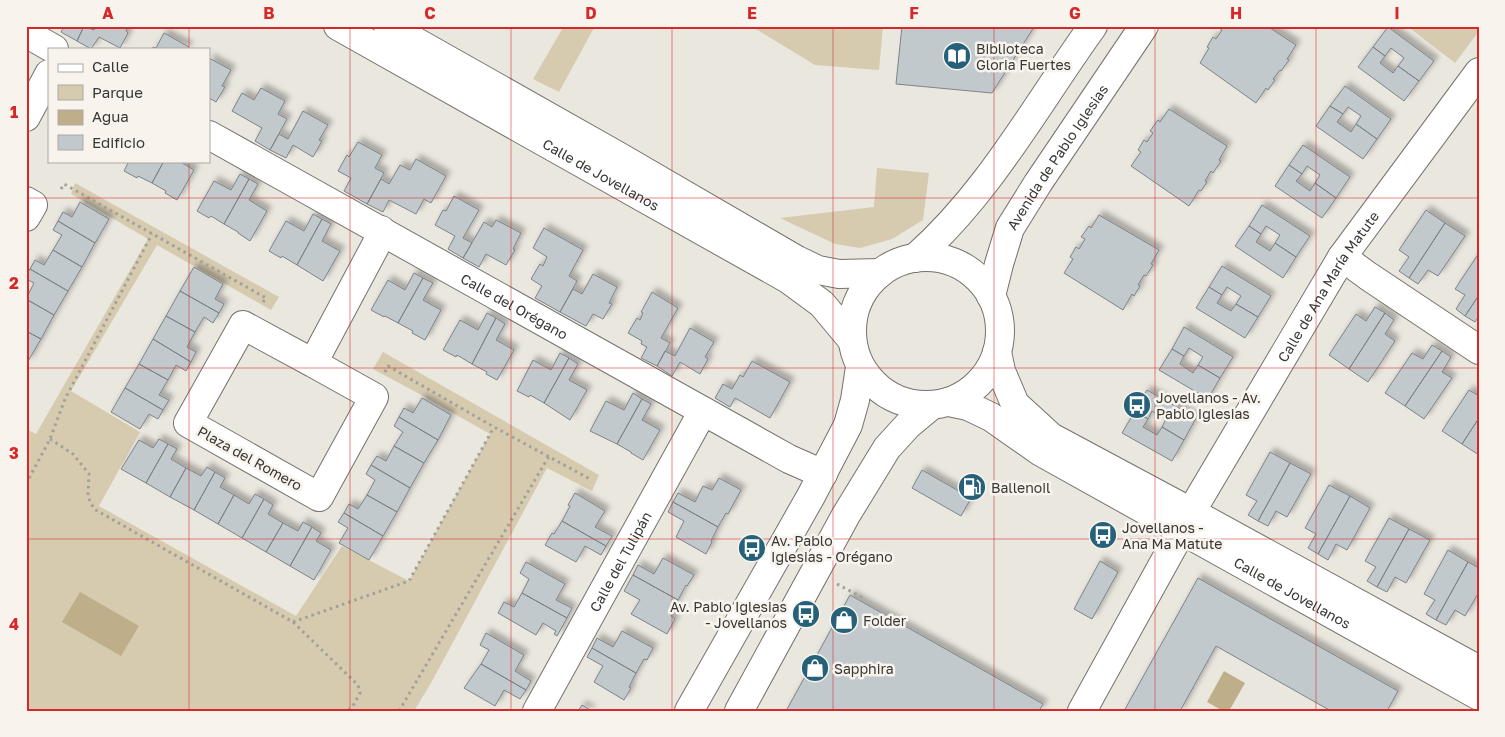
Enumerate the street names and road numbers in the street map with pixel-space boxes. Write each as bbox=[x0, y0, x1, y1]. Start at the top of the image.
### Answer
street label: Avenida de Pablo Iglesias bbox=[1003, 81, 1111, 233]
street label: Calle de Jovellanos bbox=[540, 134, 663, 214]
street label: Calle de Ana María Matute bbox=[1273, 207, 1382, 365]
street label: Calle del Orégano bbox=[458, 269, 571, 342]
street label: Plaza del Romero bbox=[195, 422, 305, 494]
street label: Calle del Tulipán bbox=[585, 508, 654, 614]
street label: Calle de Jovellanos bbox=[1231, 553, 1354, 632]

